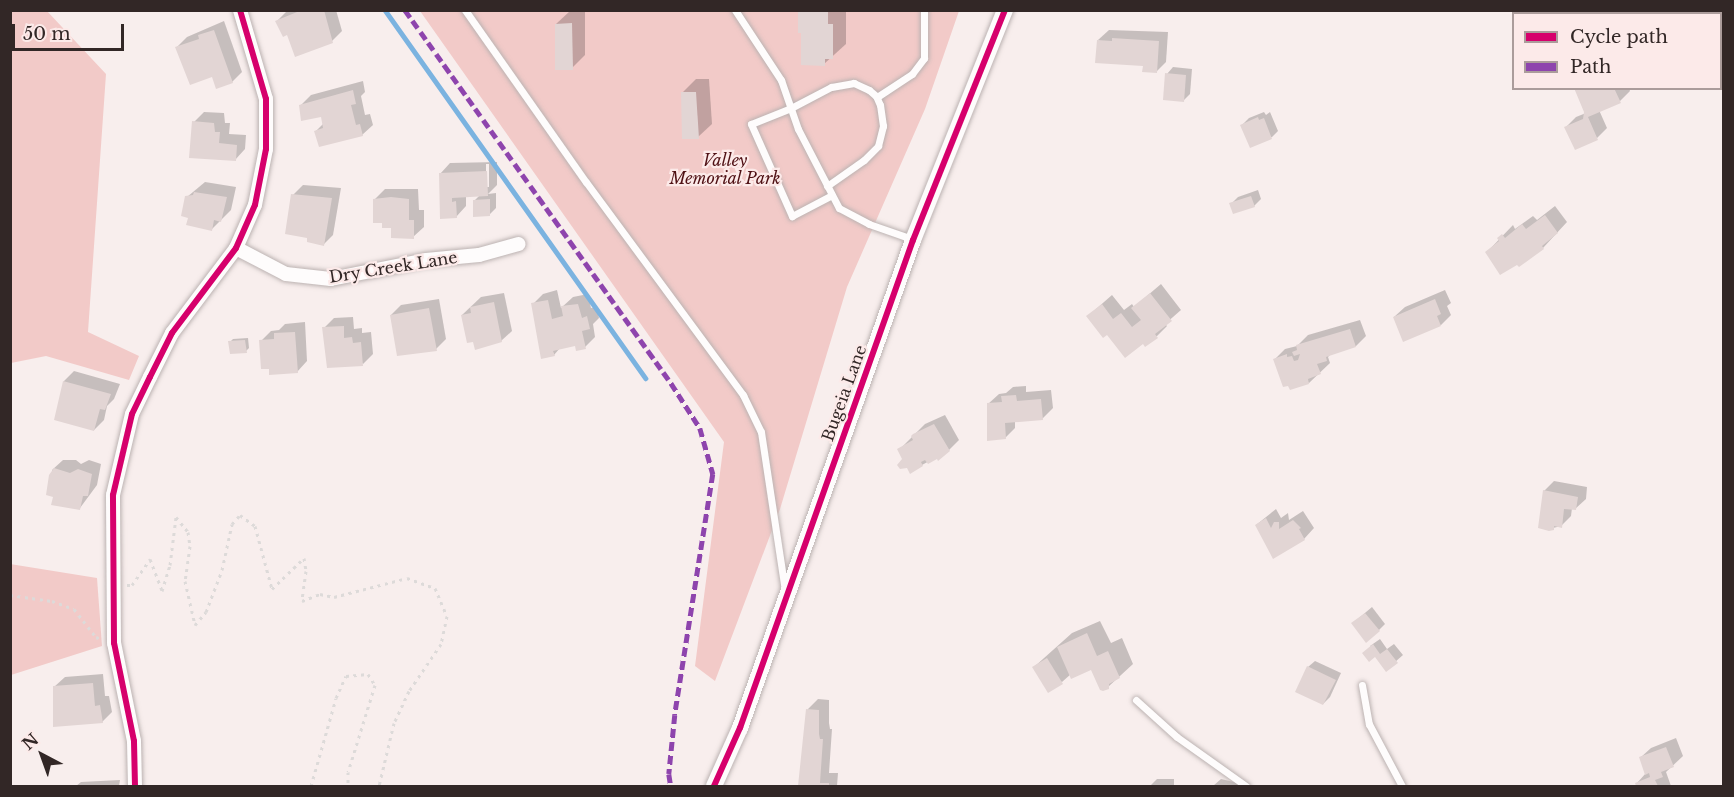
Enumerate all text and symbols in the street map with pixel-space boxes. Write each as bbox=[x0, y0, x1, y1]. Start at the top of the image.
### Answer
scale bar bbox=[15, 12, 128, 50]
legend bbox=[1512, 12, 1722, 90]
text: 50 m bbox=[23, 23, 71, 45]
text: Cycle path bbox=[1570, 26, 1668, 48]
text: Path bbox=[1570, 56, 1611, 78]
park label: Valley Memorial Park bbox=[669, 150, 781, 188]
street label: Dry Creek Lane bbox=[327, 247, 459, 287]
street label: Bugeia Lane bbox=[818, 342, 870, 444]
north arrow bbox=[12, 725, 72, 785]
text: N bbox=[18, 729, 42, 754]

